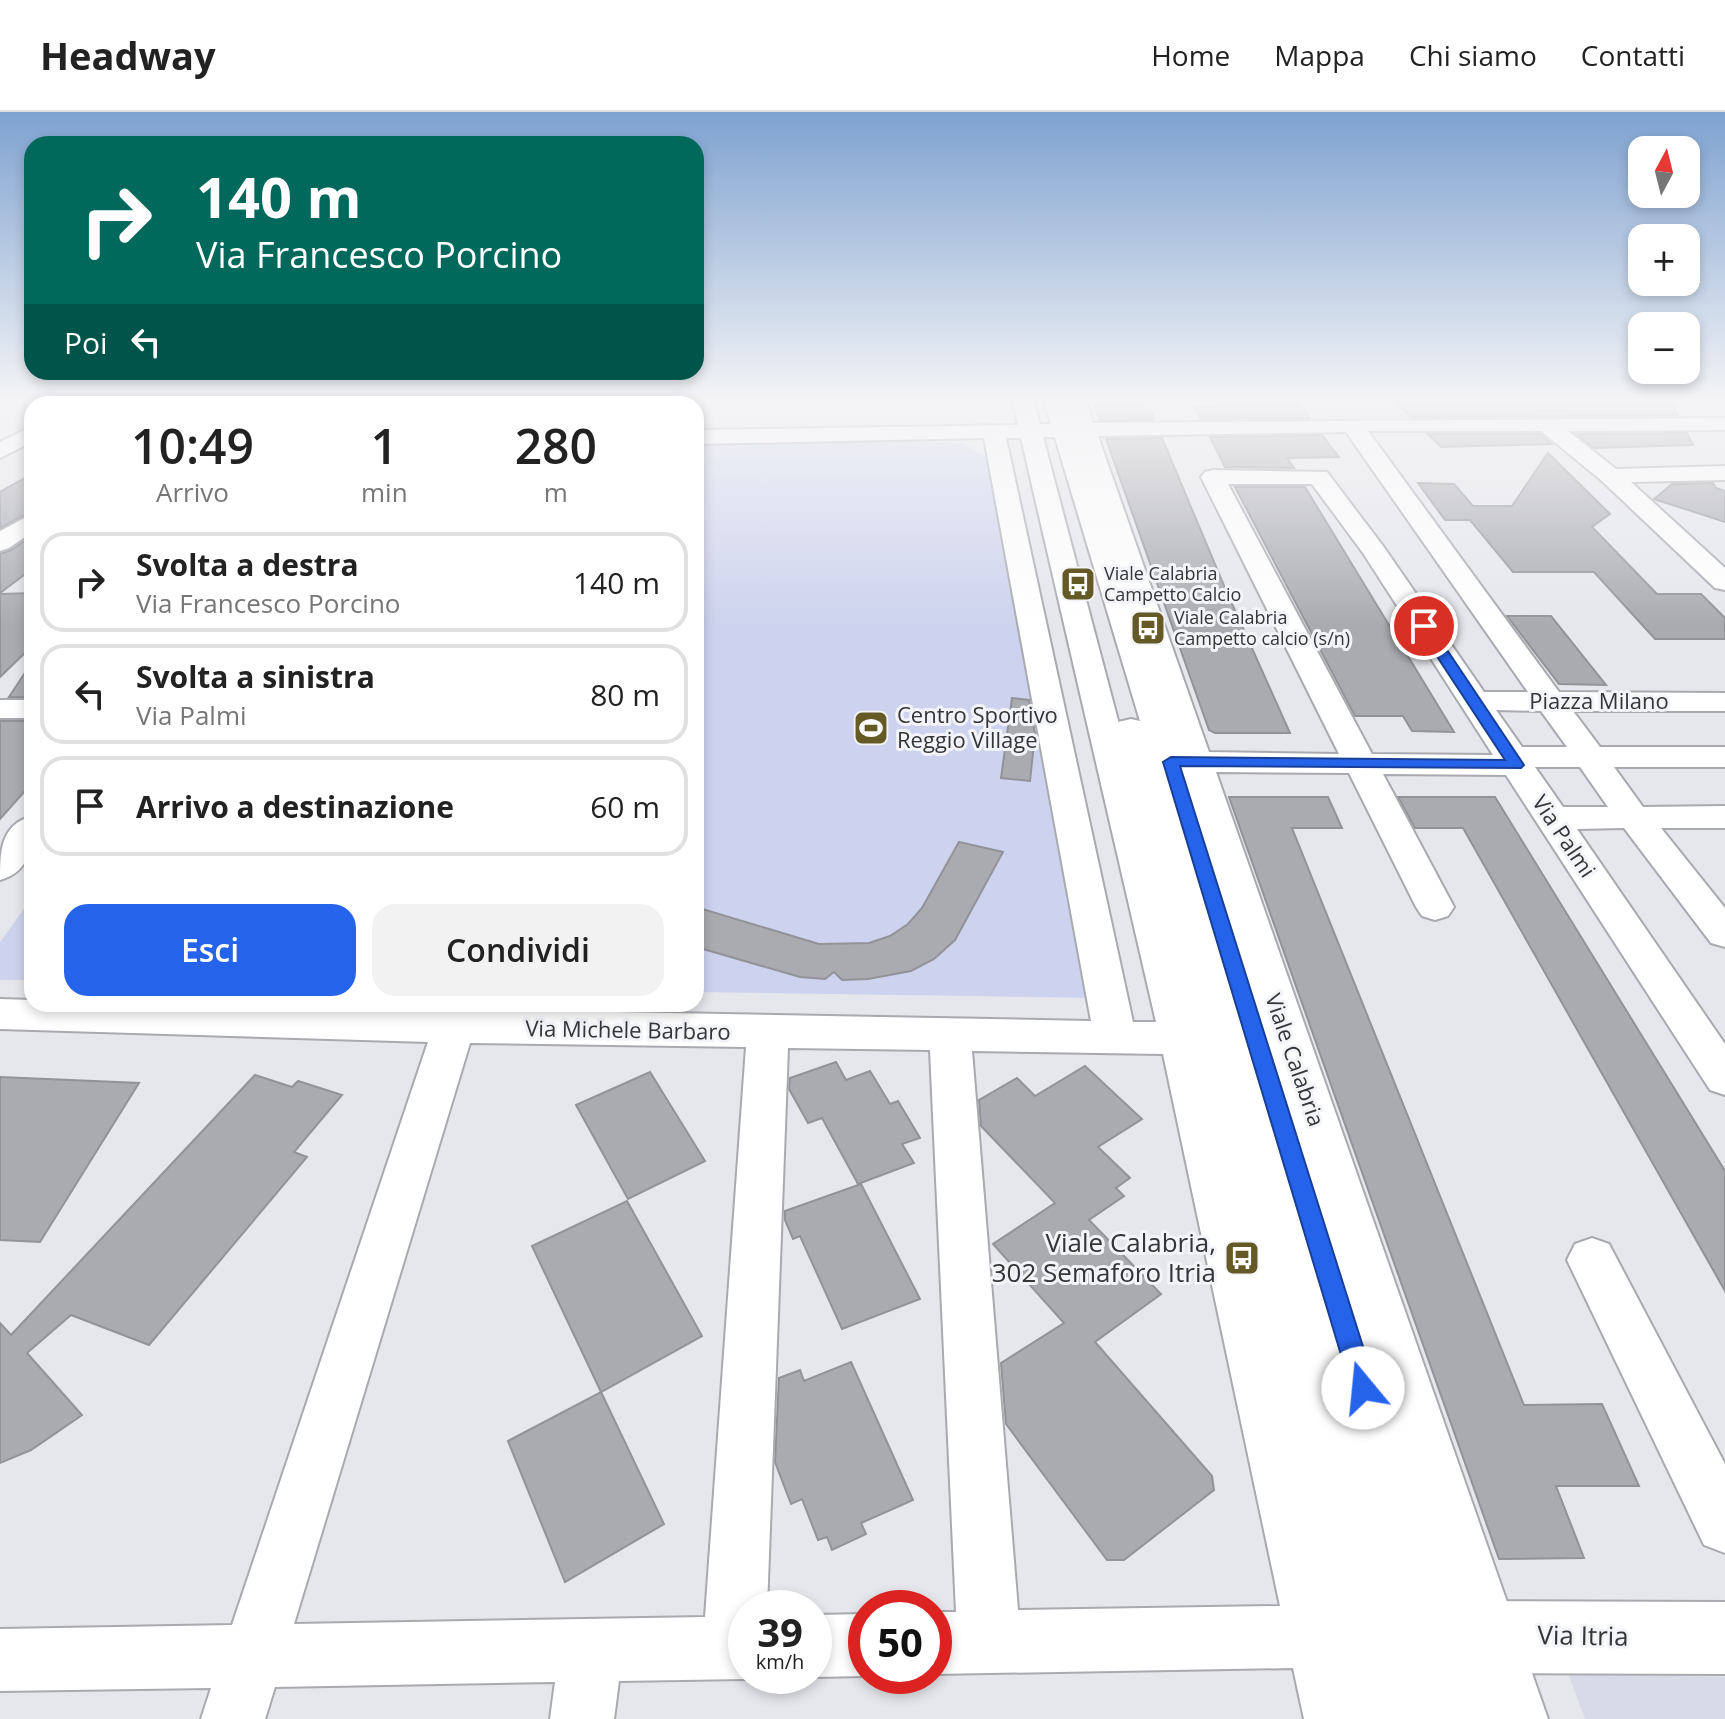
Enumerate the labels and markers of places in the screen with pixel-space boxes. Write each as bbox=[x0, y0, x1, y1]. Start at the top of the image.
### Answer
place label: Viale Calabria Campetto Calcio bbox=[1104, 561, 1241, 606]
bus stop icon: Viale Calabria Campetto Calcio bbox=[1059, 565, 1097, 603]
pin bbox=[1390, 592, 1458, 660]
place label: Viale Calabria Campetto calcio (s/n) bbox=[1174, 605, 1350, 650]
bus stop icon: Viale Calabria Campetto calcio (s/n) bbox=[1129, 609, 1167, 647]
place label: Centro Sportivo Reggio Village bbox=[897, 699, 1058, 754]
sports icon: Centro Sportivo Reggio Village bbox=[852, 709, 890, 747]
place label: Viale Calabria, 302 Semaforo Itria bbox=[992, 1224, 1216, 1290]
bus stop icon: Viale Calabria, 302 Semaforo Itria bbox=[1223, 1239, 1261, 1277]

